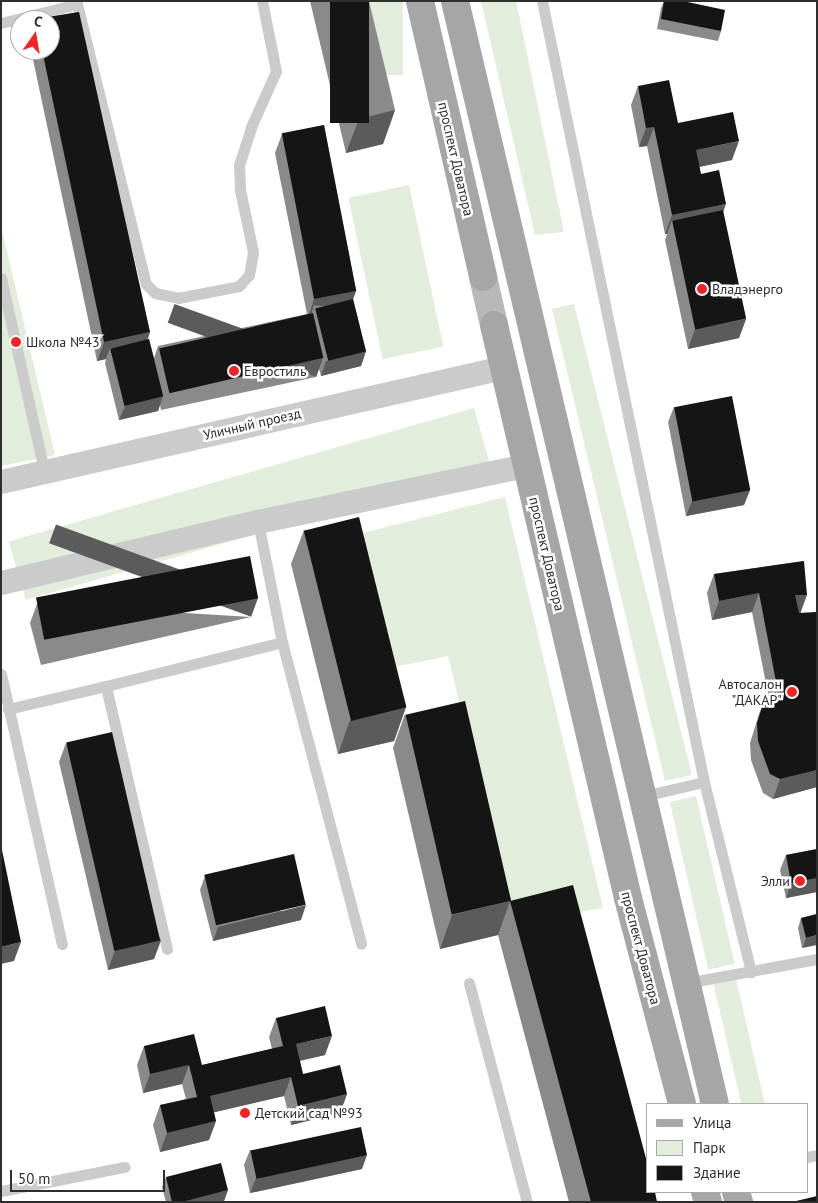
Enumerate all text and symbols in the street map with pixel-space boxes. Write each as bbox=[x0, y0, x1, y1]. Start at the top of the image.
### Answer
north arrow bbox=[10, 10, 60, 60]
text: С bbox=[32, 12, 44, 31]
street label: проспект Доватора bbox=[435, 100, 477, 218]
place label: Владэнерго bbox=[712, 281, 783, 297]
marker: Владэнерго bbox=[696, 283, 708, 295]
place label: Школа №43 bbox=[26, 334, 100, 350]
marker: Школа №43 bbox=[10, 336, 22, 348]
place label: Евростиль bbox=[244, 363, 306, 379]
marker: Евростиль bbox=[228, 365, 240, 377]
street label: Уличный проезд bbox=[202, 405, 302, 443]
street label: проспект Доватора bbox=[526, 495, 568, 613]
place label: Автосалон "ДАКАР" bbox=[719, 676, 782, 709]
marker: Автосалон "ДАКАР" bbox=[786, 686, 798, 698]
place label: Элли bbox=[761, 873, 790, 889]
marker: Элли bbox=[794, 875, 806, 887]
street label: проспект Доватора bbox=[618, 889, 664, 1007]
legend bbox=[646, 1103, 808, 1193]
place label: Детский сад №93 bbox=[255, 1105, 363, 1121]
marker: Детский сад №93 bbox=[239, 1107, 251, 1119]
text: Улица bbox=[693, 1113, 731, 1132]
text: Парк bbox=[693, 1138, 726, 1157]
scale bar bbox=[12, 1160, 168, 1192]
text: Здание bbox=[693, 1163, 741, 1182]
text: 50 m bbox=[18, 1169, 51, 1188]

